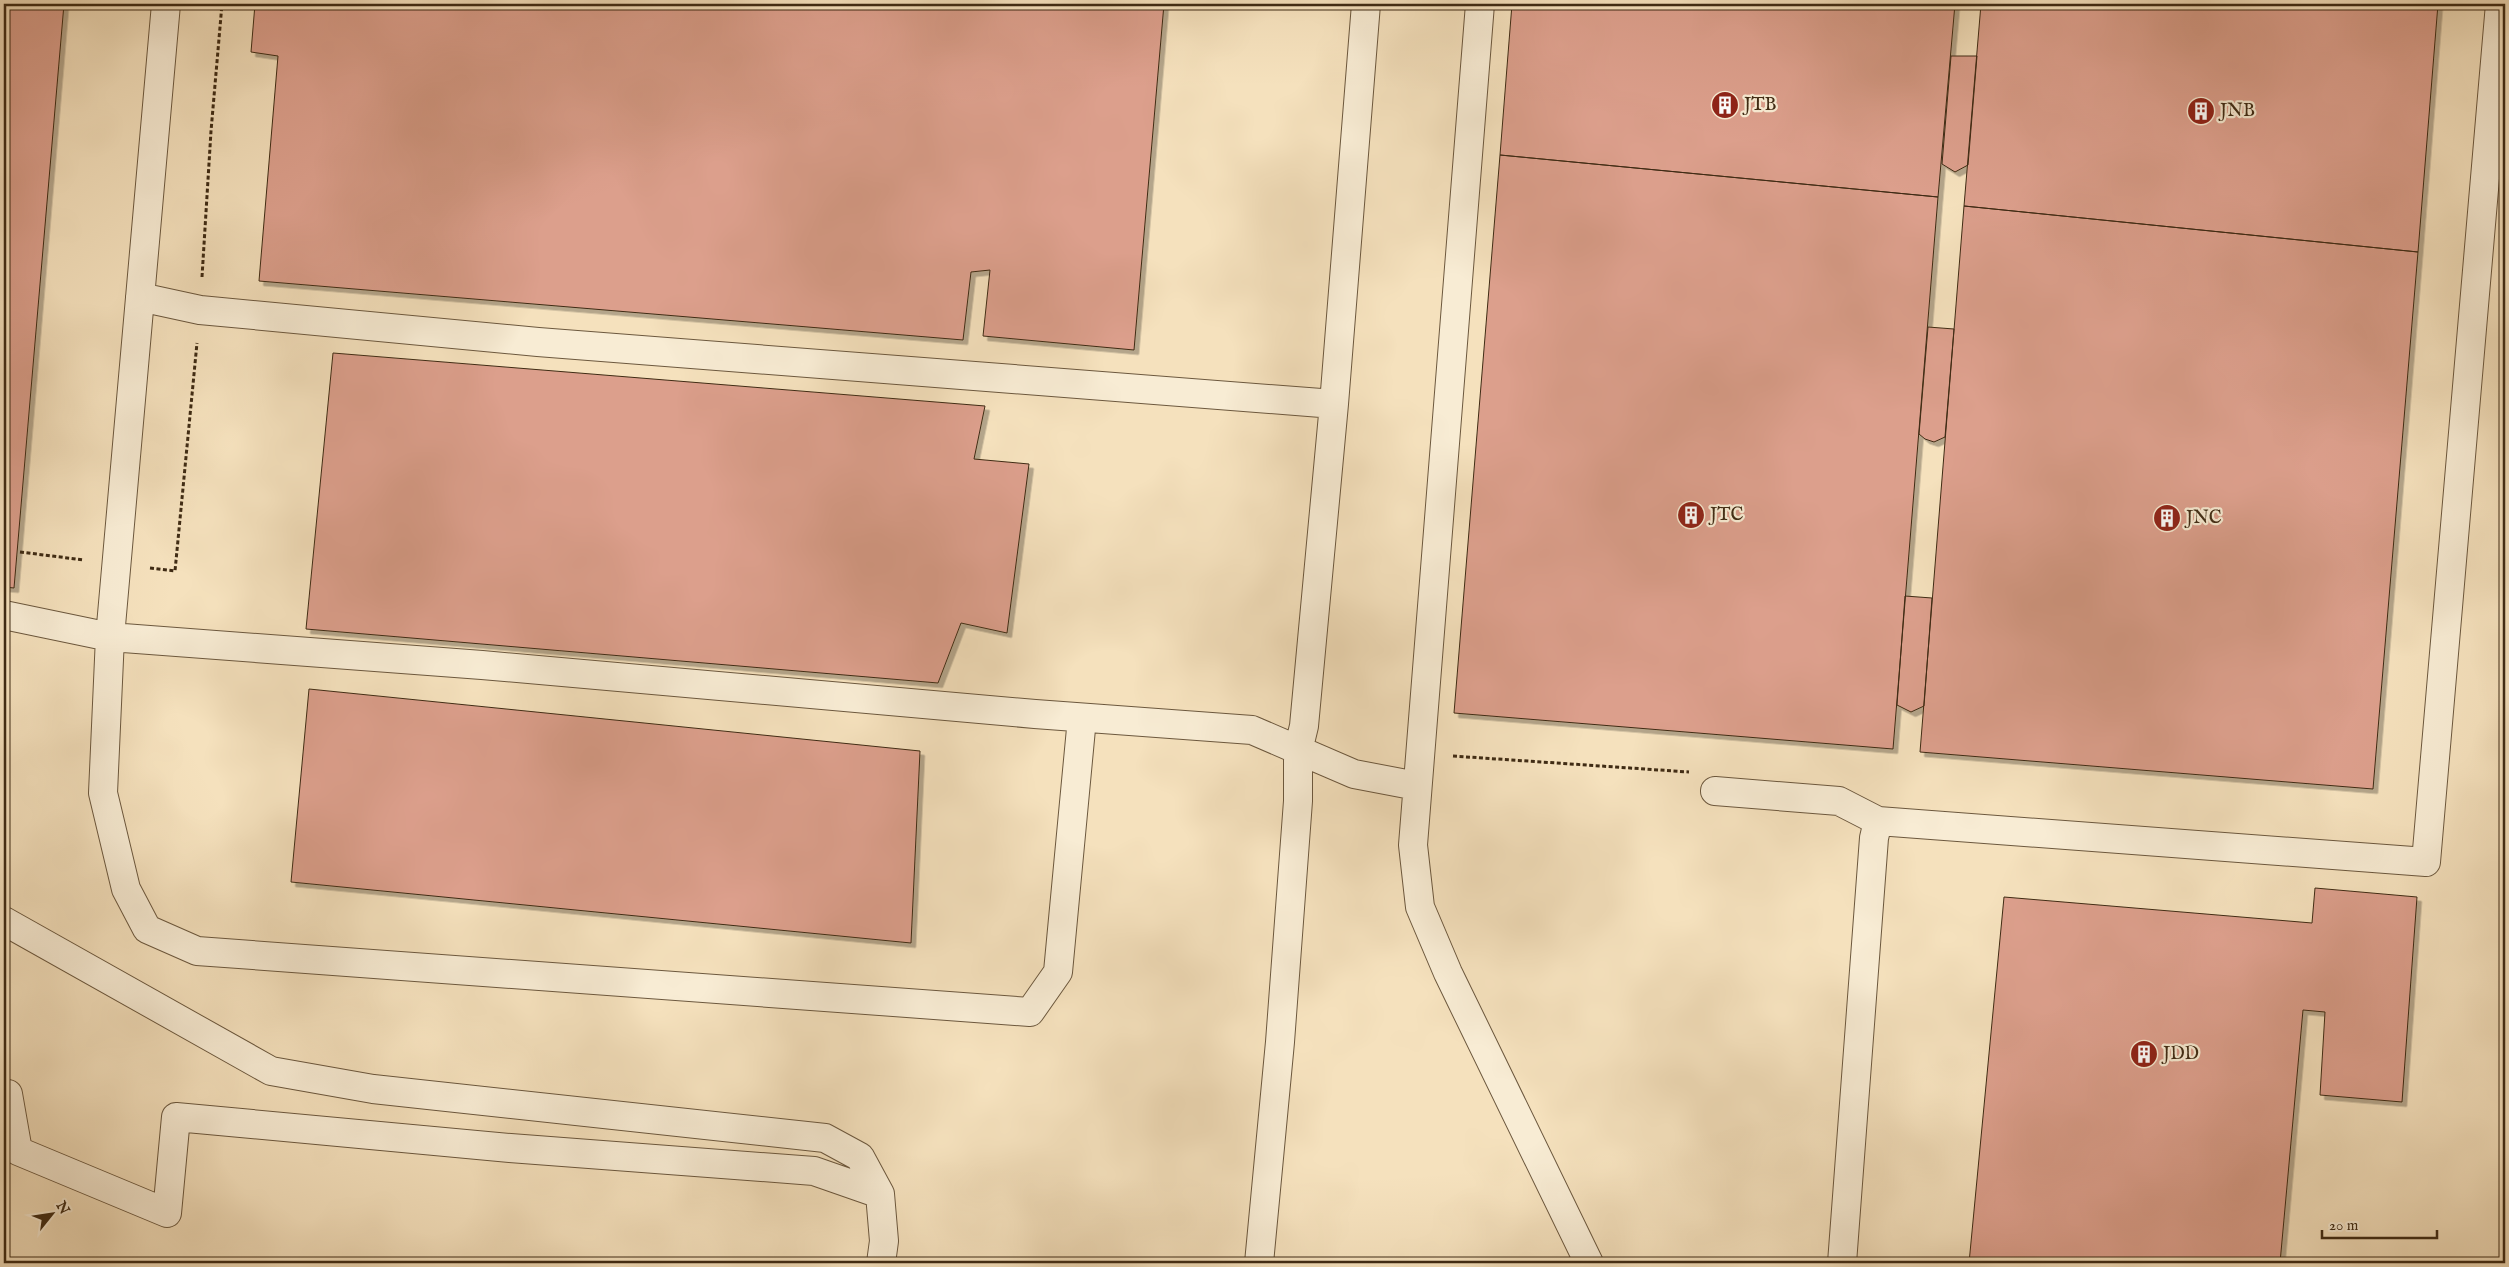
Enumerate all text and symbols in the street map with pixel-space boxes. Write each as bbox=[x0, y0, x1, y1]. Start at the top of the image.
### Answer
building icon: JTB bbox=[1710, 90, 1740, 120]
place label: JTB bbox=[1742, 94, 1776, 117]
building icon: JNB bbox=[2186, 96, 2216, 126]
place label: JNB bbox=[2218, 100, 2255, 123]
building icon: JTC bbox=[1676, 500, 1706, 530]
building icon: JNC bbox=[2152, 503, 2182, 533]
place label: JTC bbox=[1708, 504, 1743, 527]
place label: JNC bbox=[2184, 507, 2222, 530]
building icon: JDD bbox=[2129, 1039, 2159, 1069]
place label: JDD bbox=[2161, 1043, 2199, 1066]
north arrow bbox=[28, 1190, 78, 1240]
text: N bbox=[51, 1197, 73, 1218]
scale bar bbox=[2322, 1207, 2436, 1239]
text: 20 m bbox=[2329, 1216, 2359, 1235]

